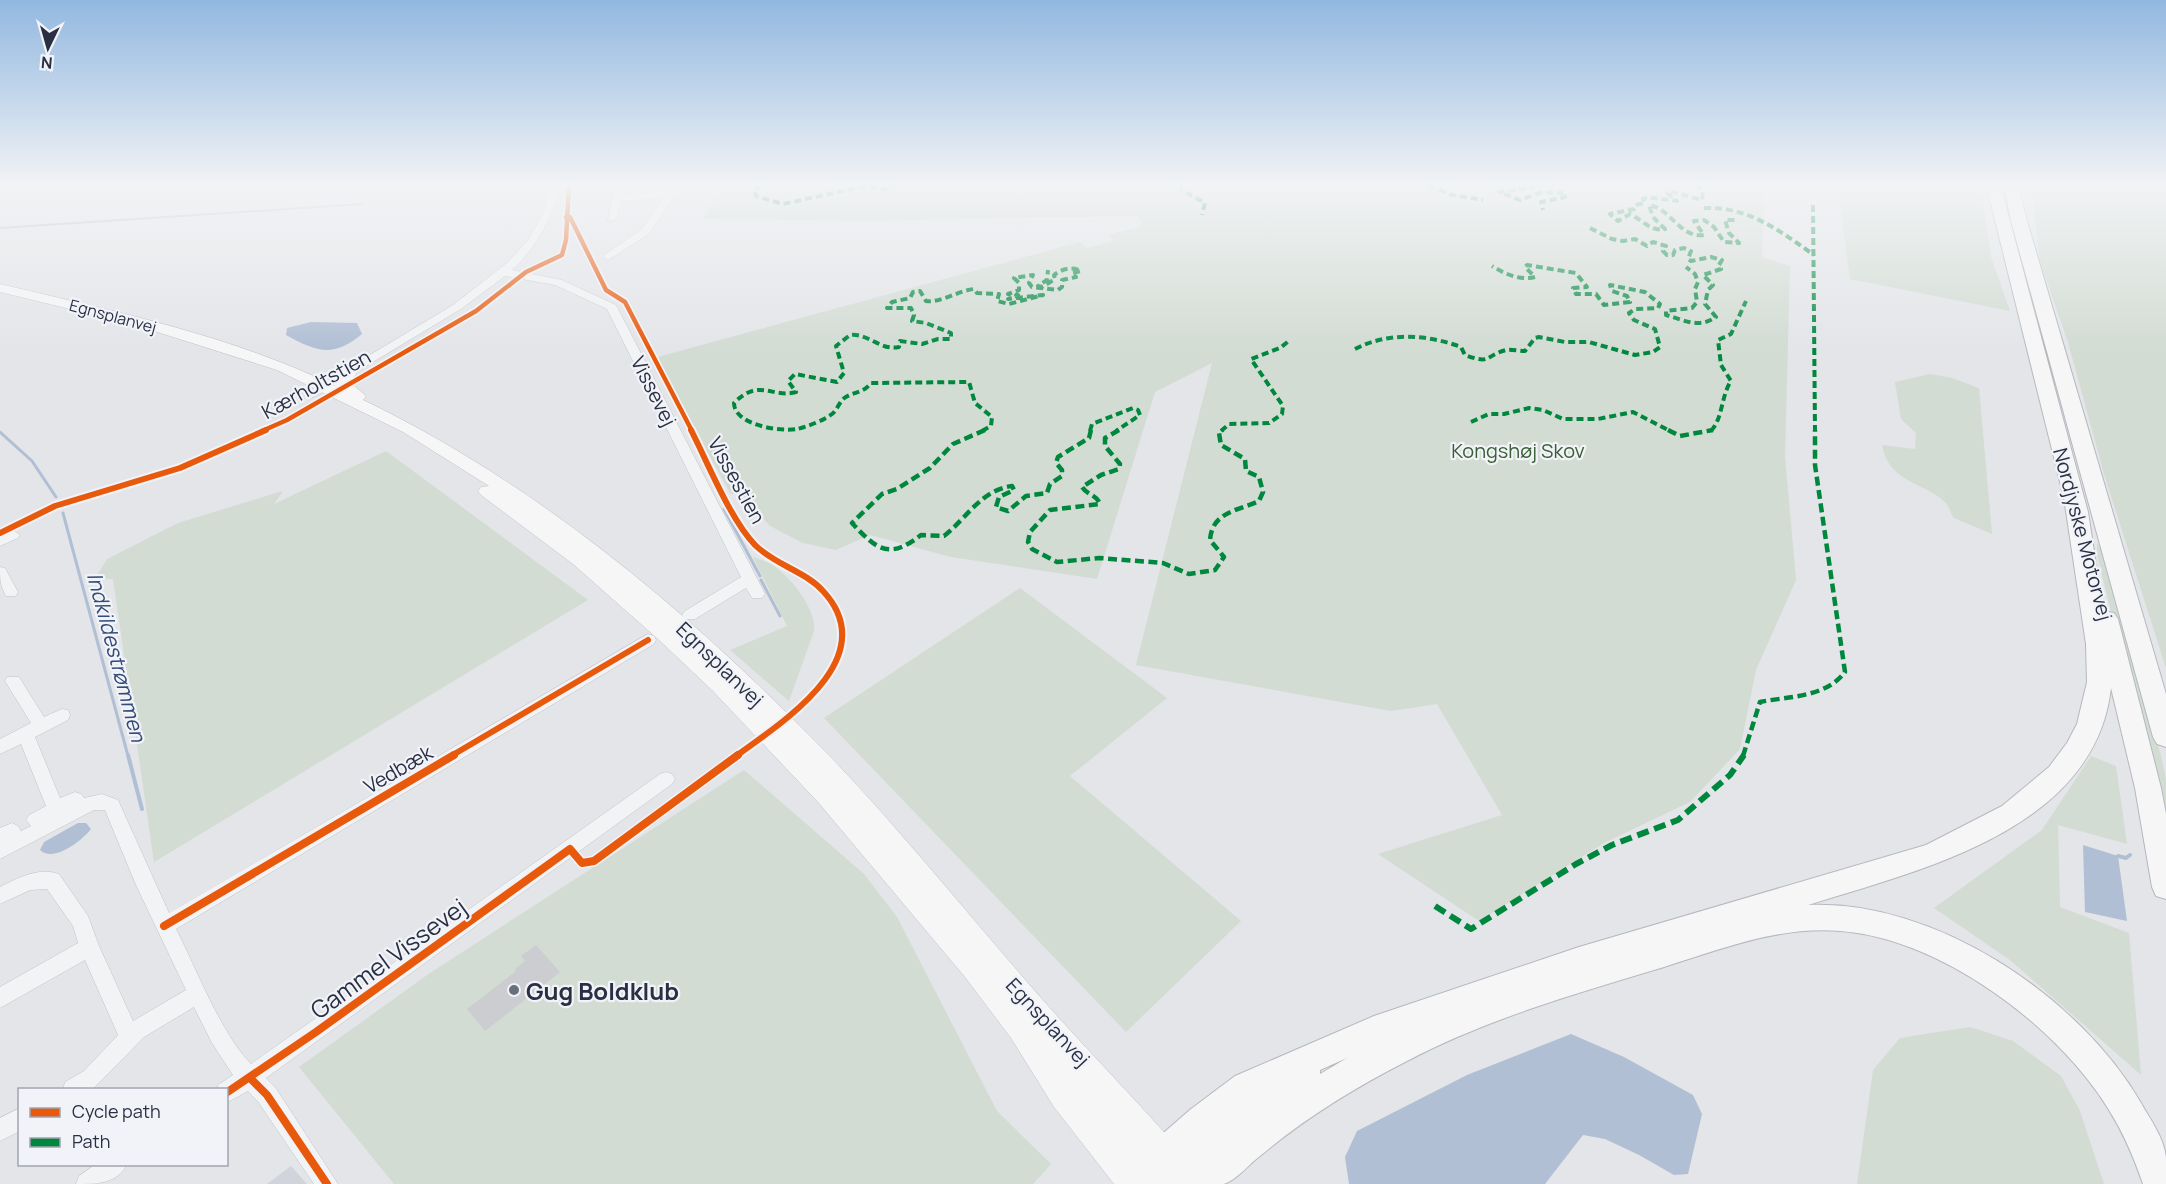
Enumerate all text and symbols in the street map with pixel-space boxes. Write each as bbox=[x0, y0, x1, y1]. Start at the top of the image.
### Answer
north arrow bbox=[18, 18, 78, 78]
text: N bbox=[40, 51, 53, 74]
street label: Egnsplanvej bbox=[67, 294, 159, 338]
street label: Kærholtstien bbox=[257, 343, 375, 425]
street label: Vissevej bbox=[625, 351, 683, 431]
street label: Vissestien bbox=[702, 432, 772, 528]
park label: Kongshøj Skov bbox=[1451, 437, 1585, 464]
street label: Nordjyske Motorvej bbox=[2047, 445, 2119, 623]
water label: Indkildestrømmen bbox=[81, 569, 153, 746]
street label: Egnsplanvej bbox=[670, 616, 770, 712]
street label: Vedbæk bbox=[359, 738, 438, 799]
street label: Gammel Vissevej bbox=[303, 890, 473, 1026]
street label: Egnsplanvej bbox=[1000, 972, 1096, 1072]
place label: Gug Boldklub bbox=[526, 974, 679, 1007]
marker: Gug Boldklub bbox=[507, 983, 521, 997]
legend bbox=[18, 1088, 228, 1166]
text: Cycle path bbox=[72, 1099, 161, 1123]
text: Path bbox=[72, 1129, 110, 1153]

